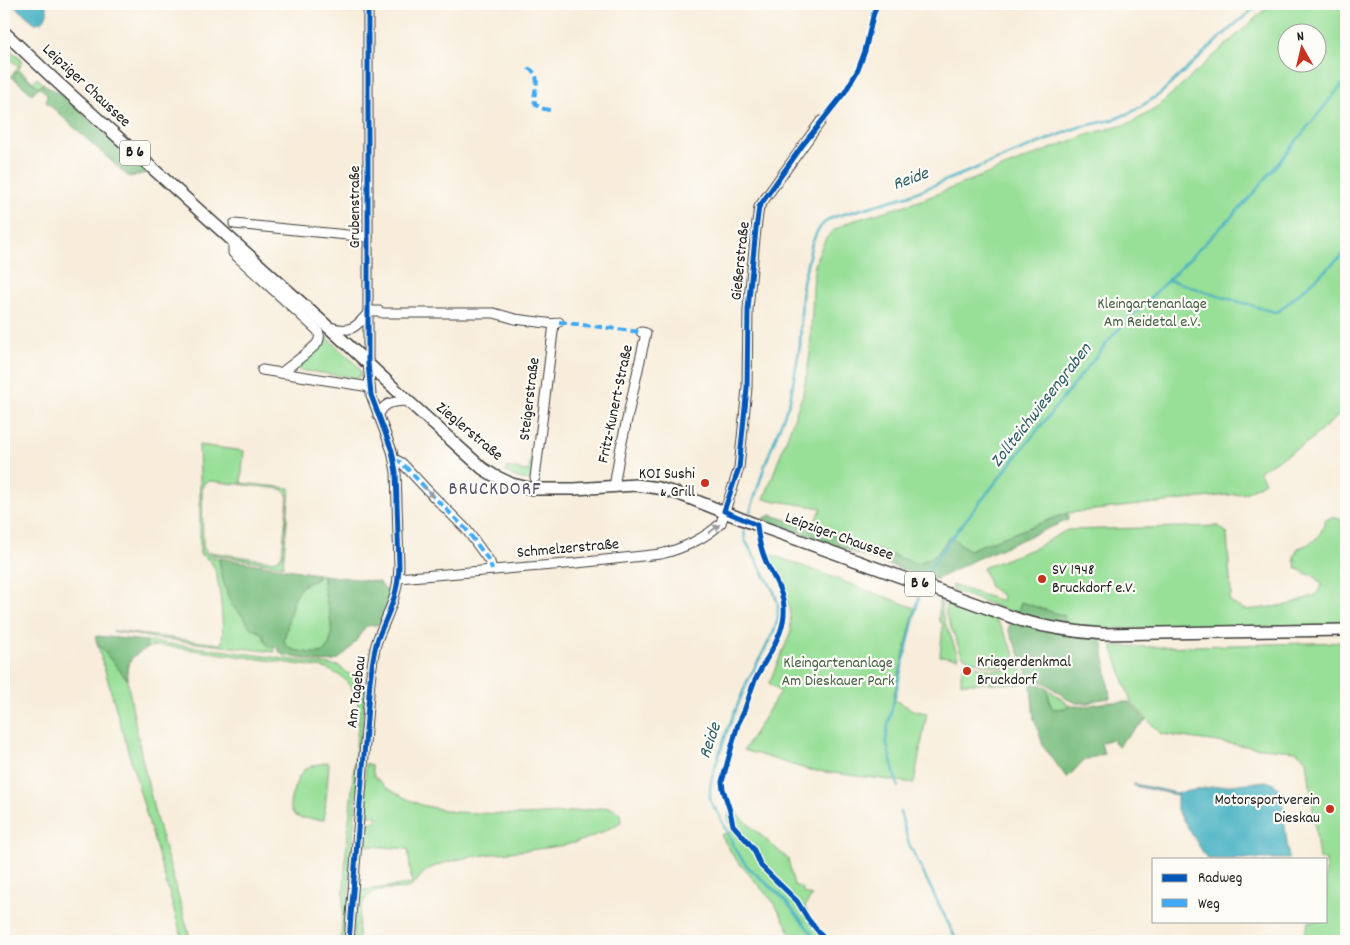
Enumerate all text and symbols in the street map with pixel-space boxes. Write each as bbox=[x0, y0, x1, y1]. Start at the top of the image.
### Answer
north arrow bbox=[1278, 22, 1328, 72]
text: N bbox=[1296, 27, 1305, 47]
street label: Leipziger Chaussee bbox=[37, 39, 135, 133]
road number: B 6 bbox=[120, 140, 150, 166]
water label: Reide bbox=[890, 162, 933, 198]
street label: Grubenstraße bbox=[344, 166, 367, 249]
street label: Gießerstraße bbox=[725, 220, 757, 302]
park label: Kleingartenanlage Am Reidetal e.V. bbox=[1097, 293, 1207, 334]
water label: Zollteichwiesengraben bbox=[986, 338, 1099, 473]
street label: Fritz-Kunert-Straße bbox=[592, 343, 640, 465]
street label: Steigerstraße bbox=[513, 356, 547, 442]
street label: Zieglerstraße bbox=[430, 397, 508, 467]
place label: KOI Sushi & Grill bbox=[639, 463, 695, 504]
district label: BRUCKDORF bbox=[448, 477, 542, 504]
marker: KOI Sushi & Grill bbox=[699, 477, 711, 489]
one-way arrow bbox=[423, 485, 435, 497]
street label: Leipziger Chaussee bbox=[782, 507, 896, 567]
one-way arrow bbox=[707, 524, 720, 535]
street label: Schmelzerstraße bbox=[516, 533, 620, 565]
place label: SV 1948 Bruckdorf e.V. bbox=[1052, 559, 1135, 600]
road number: B 6 bbox=[905, 572, 935, 596]
marker: SV 1948 Bruckdorf e.V. bbox=[1036, 573, 1048, 585]
place label: Kriegerdenkmal Bruckdorf bbox=[977, 651, 1071, 692]
park label: Kleingartenanlage Am Dieskauer Park bbox=[781, 652, 895, 693]
street label: Am Tagebau bbox=[341, 654, 373, 729]
marker: Kriegerdenkmal Bruckdorf bbox=[961, 665, 973, 677]
water label: Reide bbox=[693, 719, 729, 762]
place label: Motorsportverein Dieskau bbox=[1214, 789, 1320, 830]
marker: Motorsportverein Dieskau bbox=[1324, 803, 1336, 815]
legend bbox=[1152, 858, 1328, 922]
text: Radweg bbox=[1198, 868, 1242, 890]
text: Weg bbox=[1198, 894, 1220, 916]

